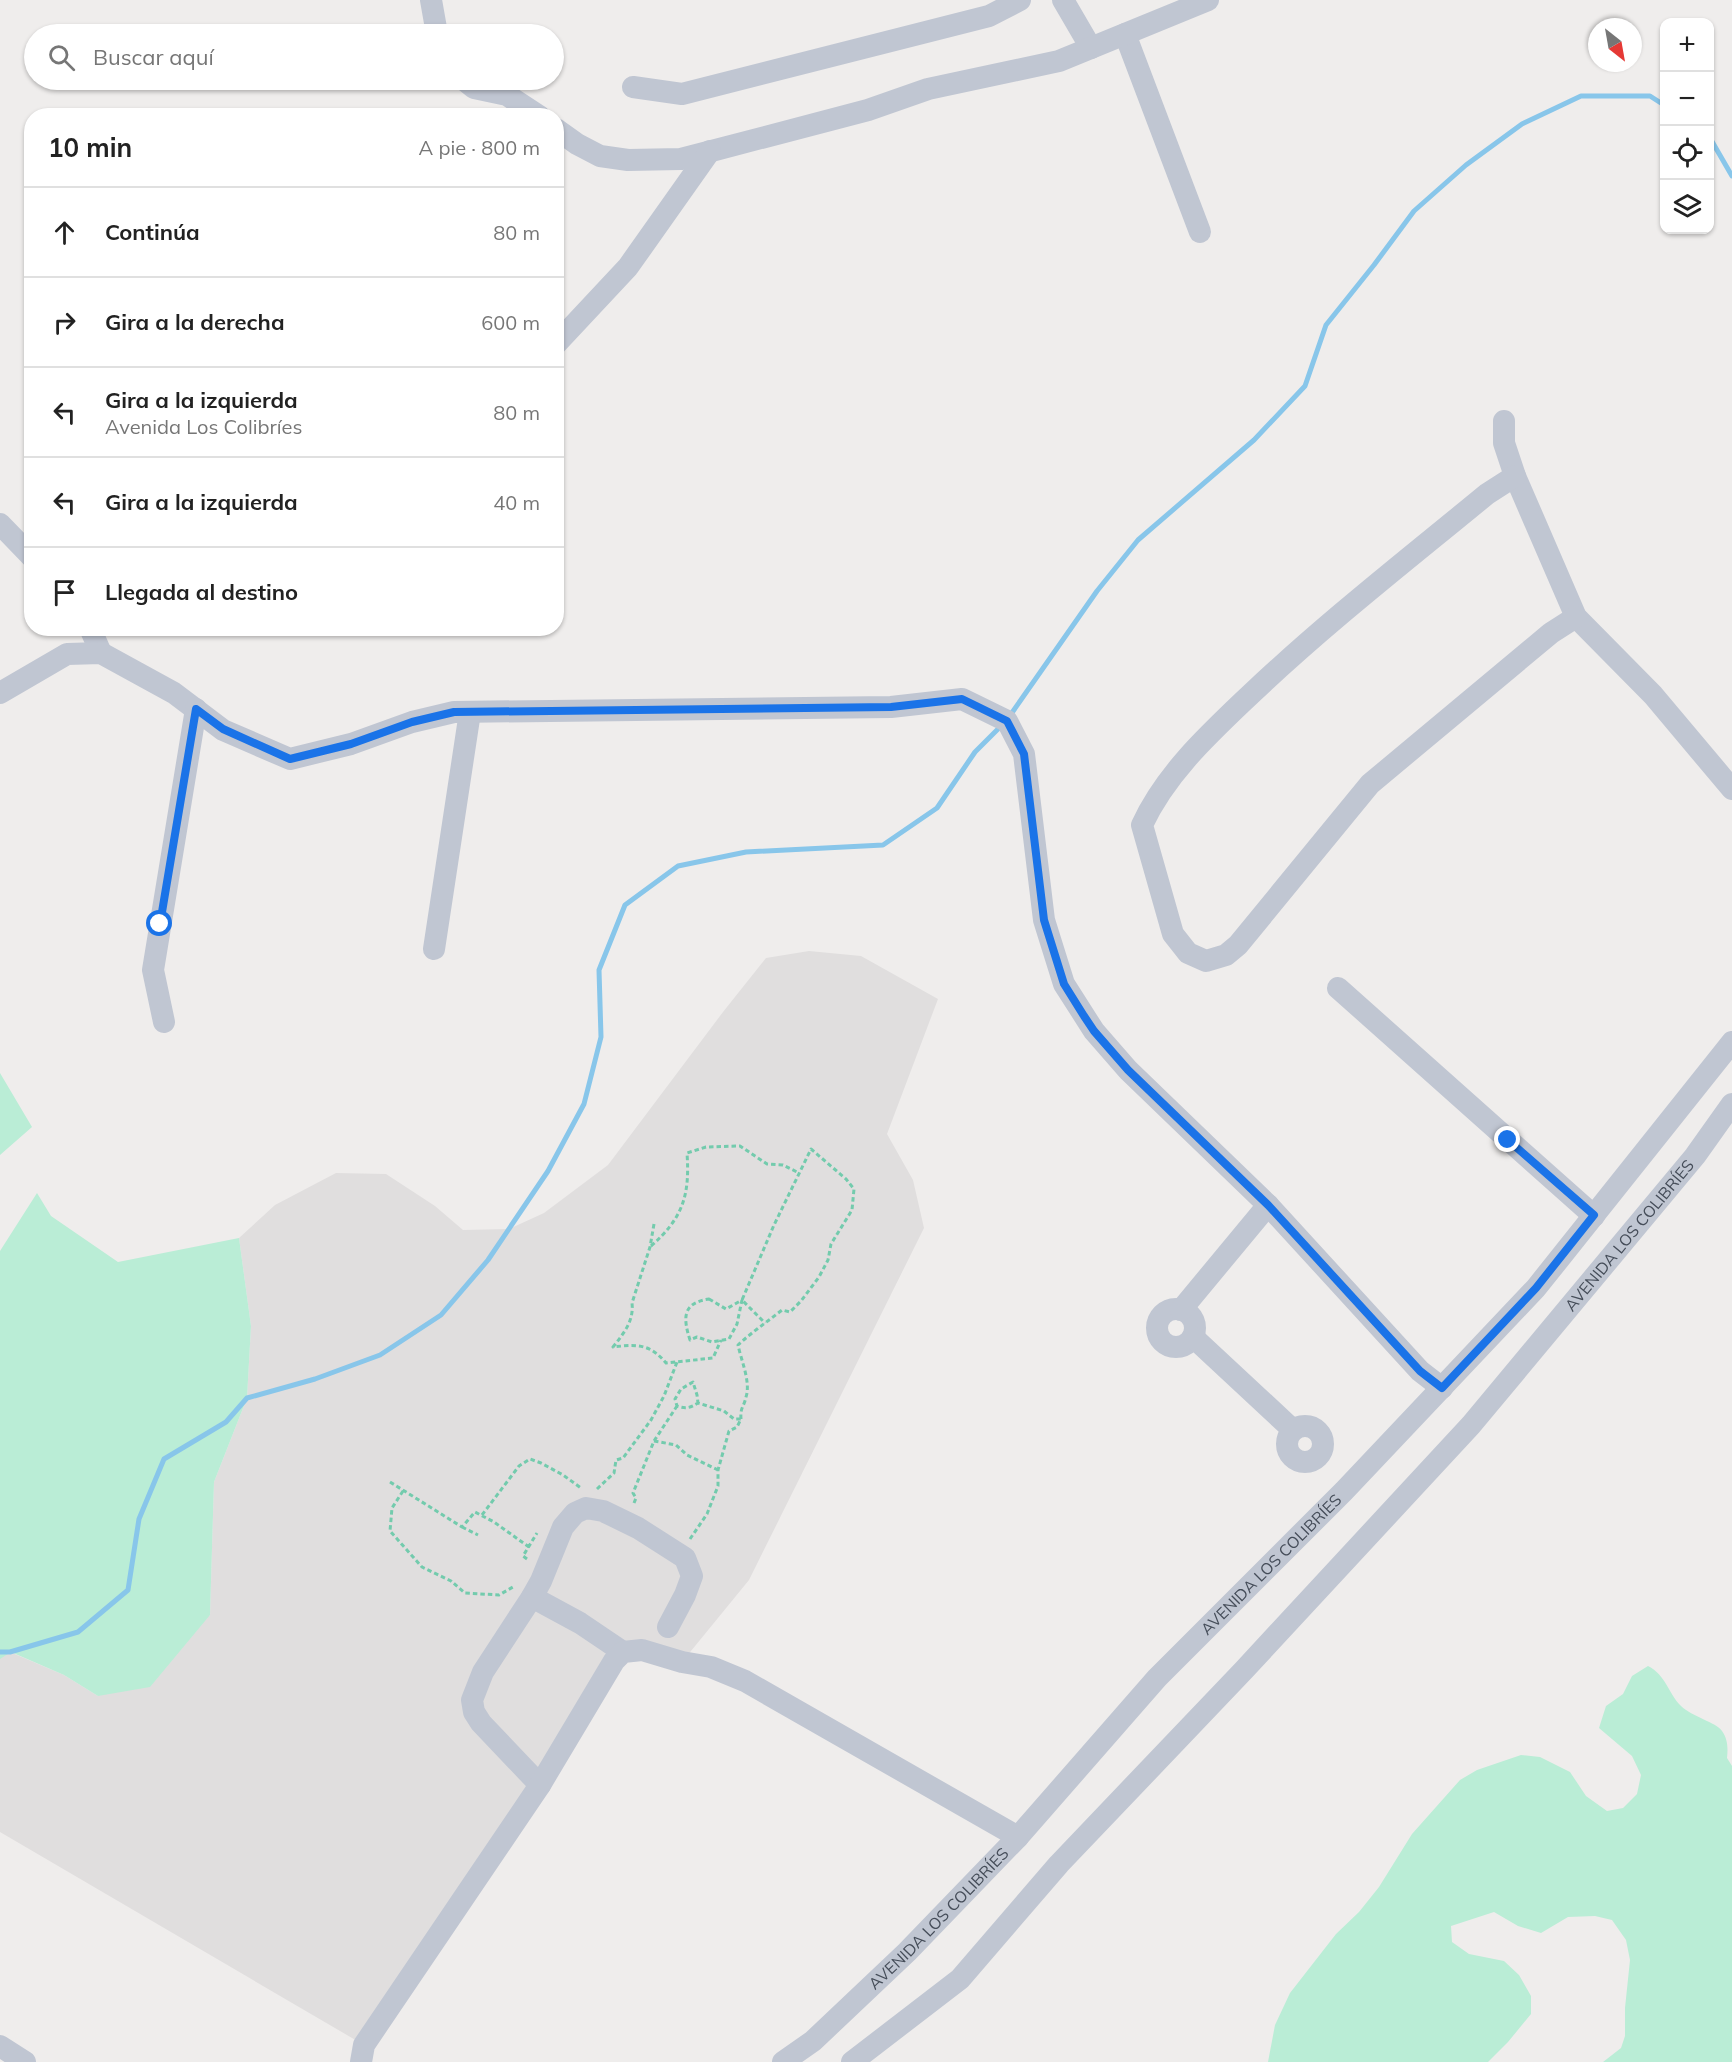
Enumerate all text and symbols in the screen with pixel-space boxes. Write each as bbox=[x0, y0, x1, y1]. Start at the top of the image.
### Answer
north arrow bbox=[1588, 18, 1642, 72]
map controls bbox=[1660, 18, 1714, 234]
button: + bbox=[1660, 18, 1714, 72]
search box bbox=[24, 24, 564, 90]
icon: search bbox=[45, 41, 78, 74]
text: Buscar aquí bbox=[93, 43, 214, 71]
button: − bbox=[1660, 72, 1714, 126]
button: locate bbox=[1660, 126, 1714, 180]
text: 10 min bbox=[48, 131, 132, 164]
text: A pie · 800 m bbox=[419, 135, 540, 160]
button: layers bbox=[1660, 180, 1714, 234]
icon: ahead bbox=[48, 216, 81, 249]
text: Continúa bbox=[105, 218, 200, 246]
text: 80 m bbox=[493, 220, 540, 245]
icon: right bbox=[48, 306, 81, 339]
text: Gira a la derecha bbox=[105, 308, 285, 336]
text: 600 m bbox=[481, 310, 540, 335]
text: Gira a la izquierda bbox=[105, 386, 298, 414]
icon: left bbox=[48, 396, 81, 429]
text: 80 m bbox=[493, 400, 540, 425]
text: Avenida Los Colibríes bbox=[105, 414, 302, 439]
icon: left bbox=[48, 486, 81, 519]
text: Gira a la izquierda bbox=[105, 488, 298, 516]
text: 40 m bbox=[493, 490, 540, 515]
icon: arrive bbox=[48, 576, 81, 609]
text: Llegada al destino bbox=[105, 578, 298, 606]
route start bbox=[146, 910, 172, 936]
route end bbox=[1494, 1126, 1520, 1152]
street label: AVENIDA LOS COLIBRÍES bbox=[1560, 1155, 1698, 1315]
street label: AVENIDA LOS COLIBRÍES bbox=[1196, 1490, 1345, 1639]
street label: AVENIDA LOS COLIBRÍES bbox=[864, 1843, 1012, 1993]

